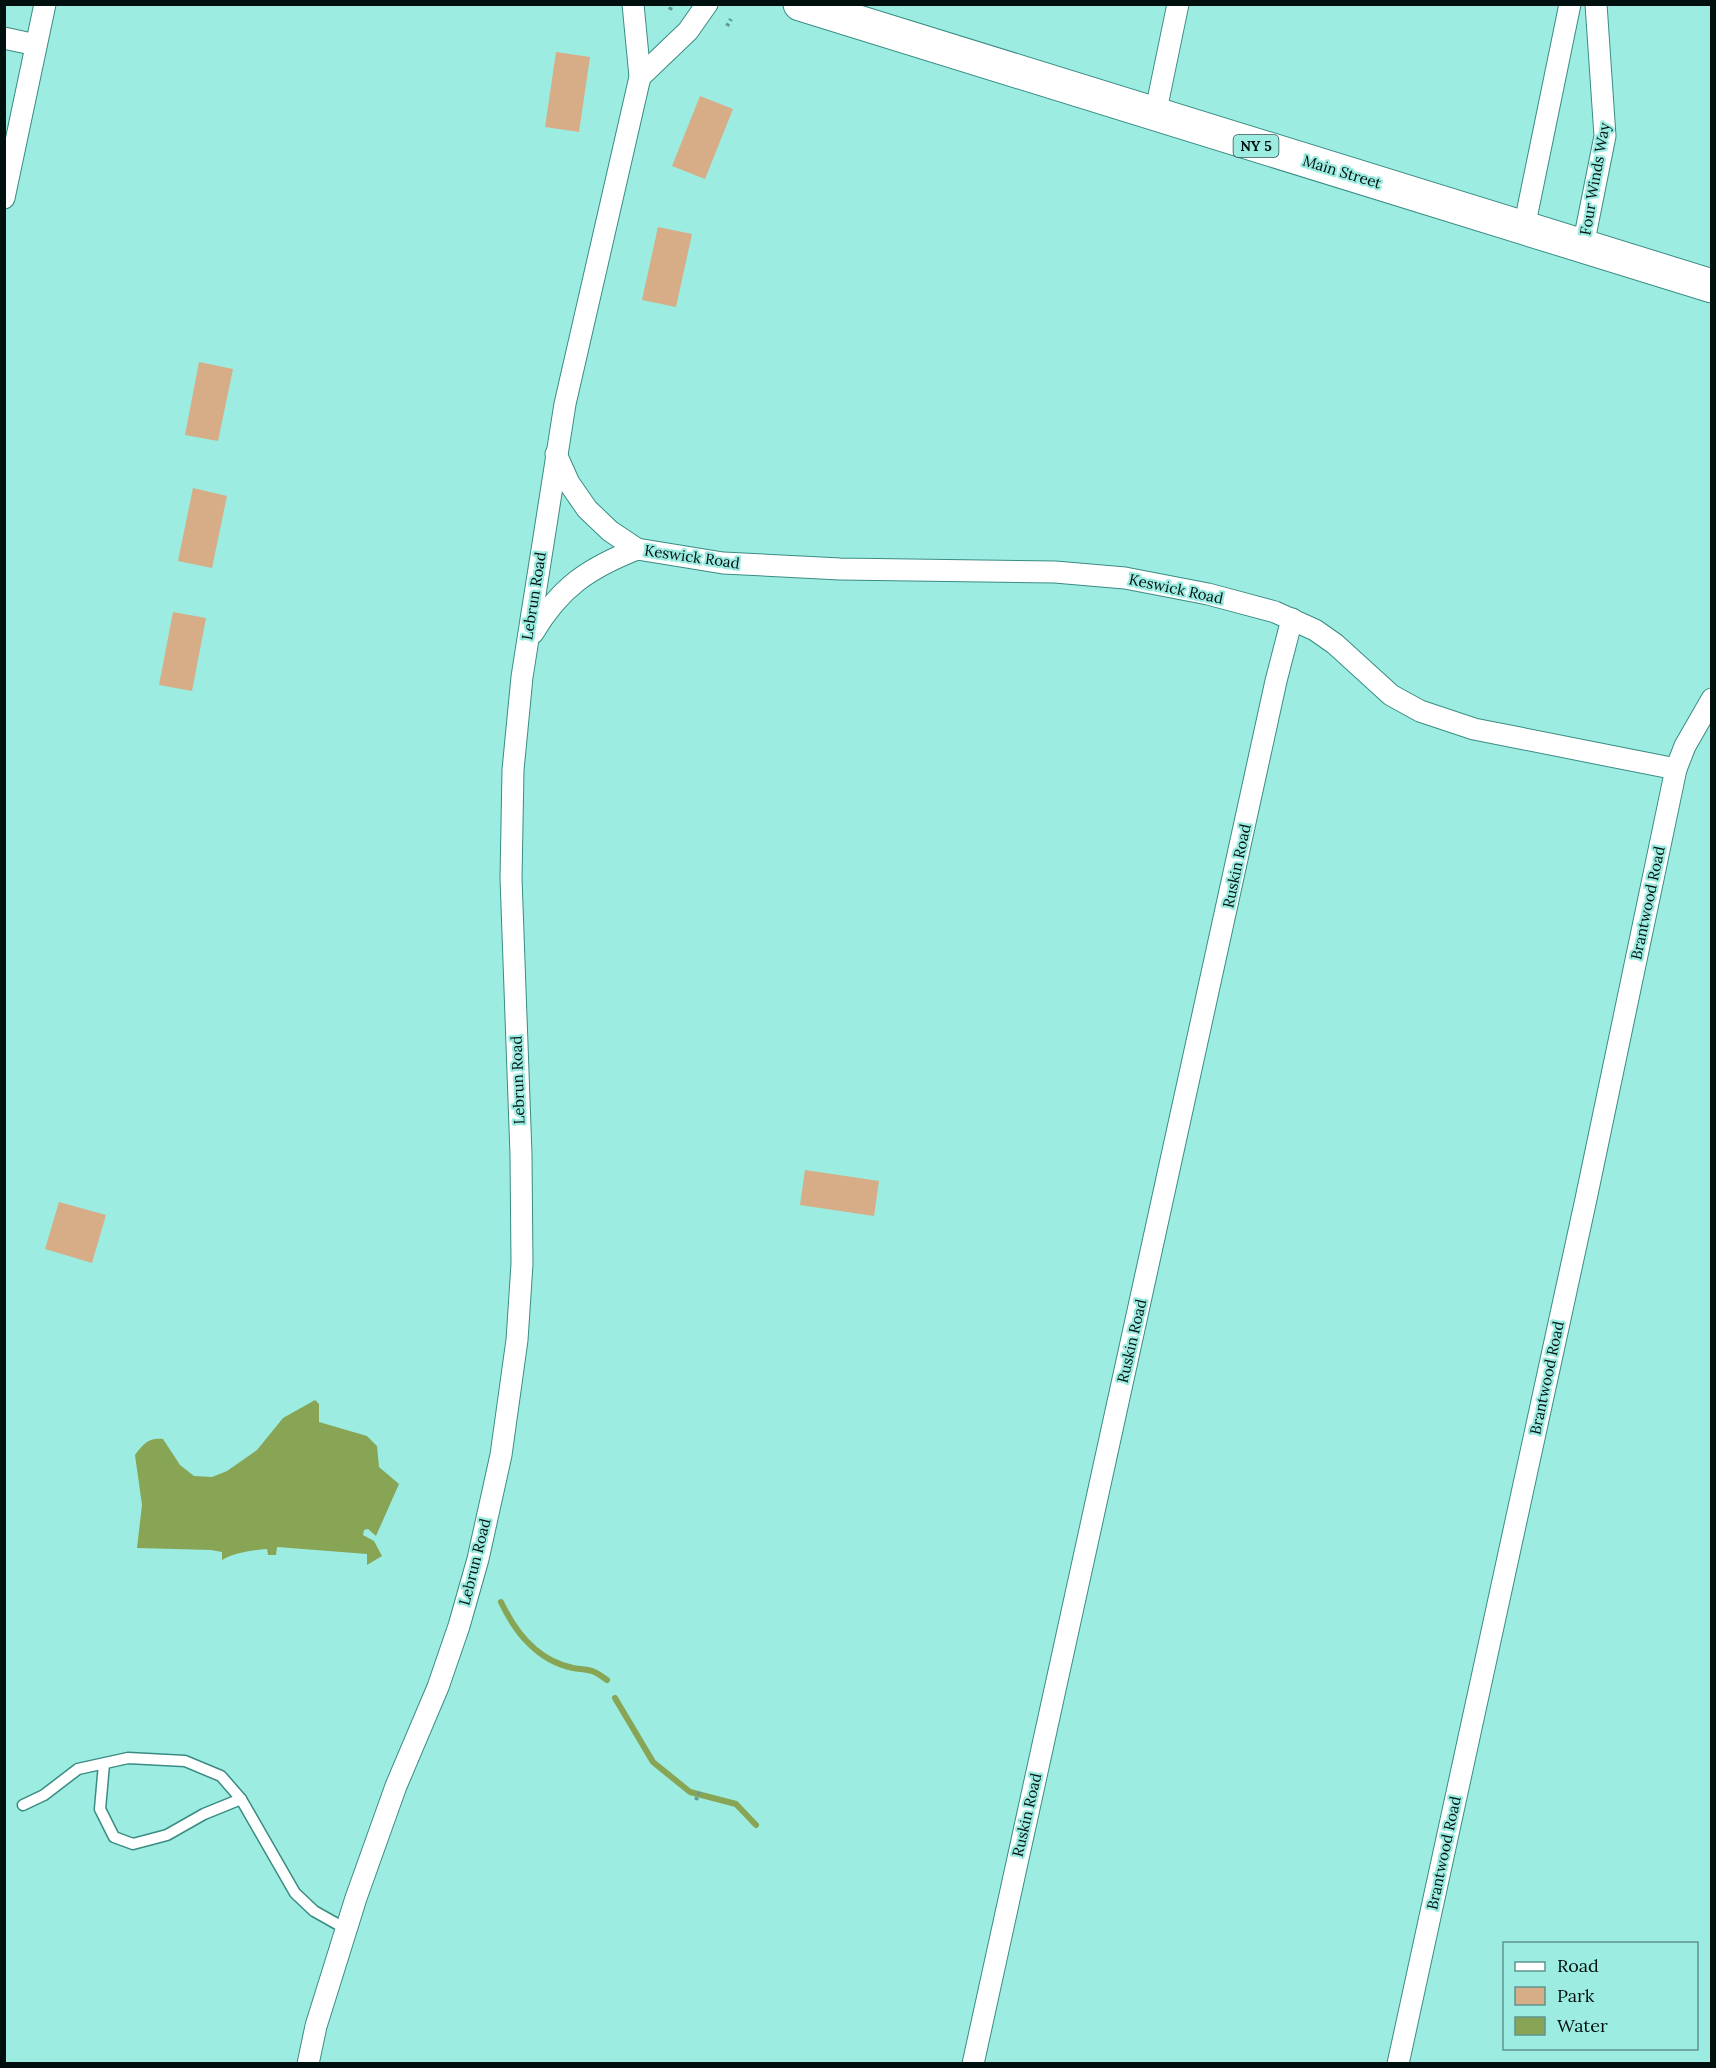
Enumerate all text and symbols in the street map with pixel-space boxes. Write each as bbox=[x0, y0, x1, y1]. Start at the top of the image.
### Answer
street label: Four Winds Way bbox=[1575, 121, 1614, 237]
road number: NY 5 bbox=[1234, 135, 1278, 157]
street label: Main Street bbox=[1300, 151, 1384, 193]
street label: Keswick Road bbox=[643, 540, 741, 573]
street label: Lebrun Road bbox=[517, 551, 550, 641]
street label: Keswick Road bbox=[1127, 569, 1225, 608]
street label: Ruskin Road bbox=[1218, 822, 1255, 910]
street label: Brantwood Road bbox=[1626, 844, 1669, 961]
street label: Lebrun Road bbox=[506, 1035, 529, 1125]
street label: Ruskin Road bbox=[1113, 1297, 1150, 1385]
street label: Brantwood Road bbox=[1525, 1319, 1568, 1436]
street label: Lebrun Road bbox=[455, 1516, 494, 1607]
street label: Ruskin Road bbox=[1008, 1771, 1045, 1859]
street label: Brantwood Road bbox=[1422, 1794, 1465, 1911]
legend bbox=[1503, 1942, 1698, 2050]
text: Road bbox=[1557, 1954, 1599, 1977]
text: Park bbox=[1557, 1984, 1595, 2007]
text: Water bbox=[1557, 2014, 1608, 2037]

